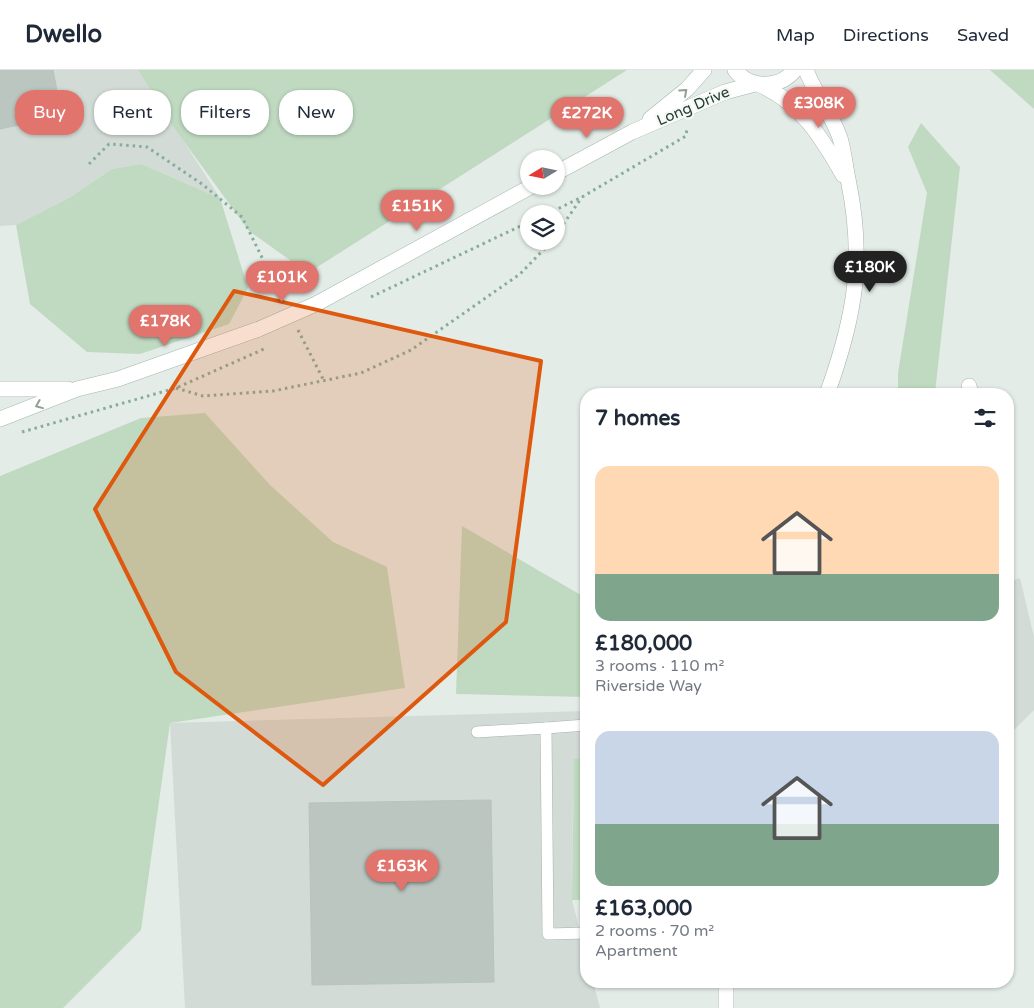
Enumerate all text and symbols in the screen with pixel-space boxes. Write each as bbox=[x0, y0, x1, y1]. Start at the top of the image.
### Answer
text: Dwello bbox=[25, 20, 102, 49]
text: Map bbox=[776, 24, 815, 46]
text: Directions bbox=[843, 24, 929, 46]
text: Saved bbox=[957, 24, 1009, 46]
street label: Long Drive bbox=[654, 83, 732, 129]
pin: £308K bbox=[784, 87, 854, 129]
one-way arrow bbox=[678, 88, 687, 97]
chip: Buy bbox=[15, 90, 84, 135]
chip: Rent bbox=[94, 90, 171, 135]
chip: Filters bbox=[181, 90, 269, 135]
chip: New bbox=[279, 90, 353, 135]
text: £308K bbox=[794, 93, 844, 113]
pin: £272K bbox=[552, 97, 622, 139]
text: £272K bbox=[562, 103, 612, 123]
north arrow bbox=[520, 150, 565, 195]
map controls bbox=[520, 150, 565, 250]
pin: £151K bbox=[382, 190, 452, 232]
text: £151K bbox=[392, 196, 442, 216]
button: layers bbox=[520, 205, 565, 250]
pin: £180K bbox=[835, 250, 905, 293]
text: £180K bbox=[845, 257, 895, 277]
pin: £101K bbox=[247, 260, 317, 303]
text: £101K bbox=[257, 267, 307, 287]
pin: £178K bbox=[130, 304, 200, 347]
text: £178K bbox=[140, 311, 190, 331]
one-way arrow bbox=[35, 398, 44, 409]
icon: filters bbox=[971, 404, 999, 432]
text: 7 homes bbox=[595, 406, 680, 431]
icon: home bbox=[752, 498, 842, 588]
text: £180,000 bbox=[595, 631, 692, 656]
text: 3 rooms · 110 m² bbox=[595, 656, 724, 676]
text: Riverside Way bbox=[595, 676, 702, 696]
icon: home bbox=[752, 763, 842, 853]
pin: £163K bbox=[367, 850, 437, 892]
text: £163K bbox=[377, 856, 427, 876]
text: £163,000 bbox=[595, 896, 692, 921]
text: 2 rooms · 70 m² bbox=[595, 921, 714, 941]
text: Apartment bbox=[595, 941, 678, 961]

